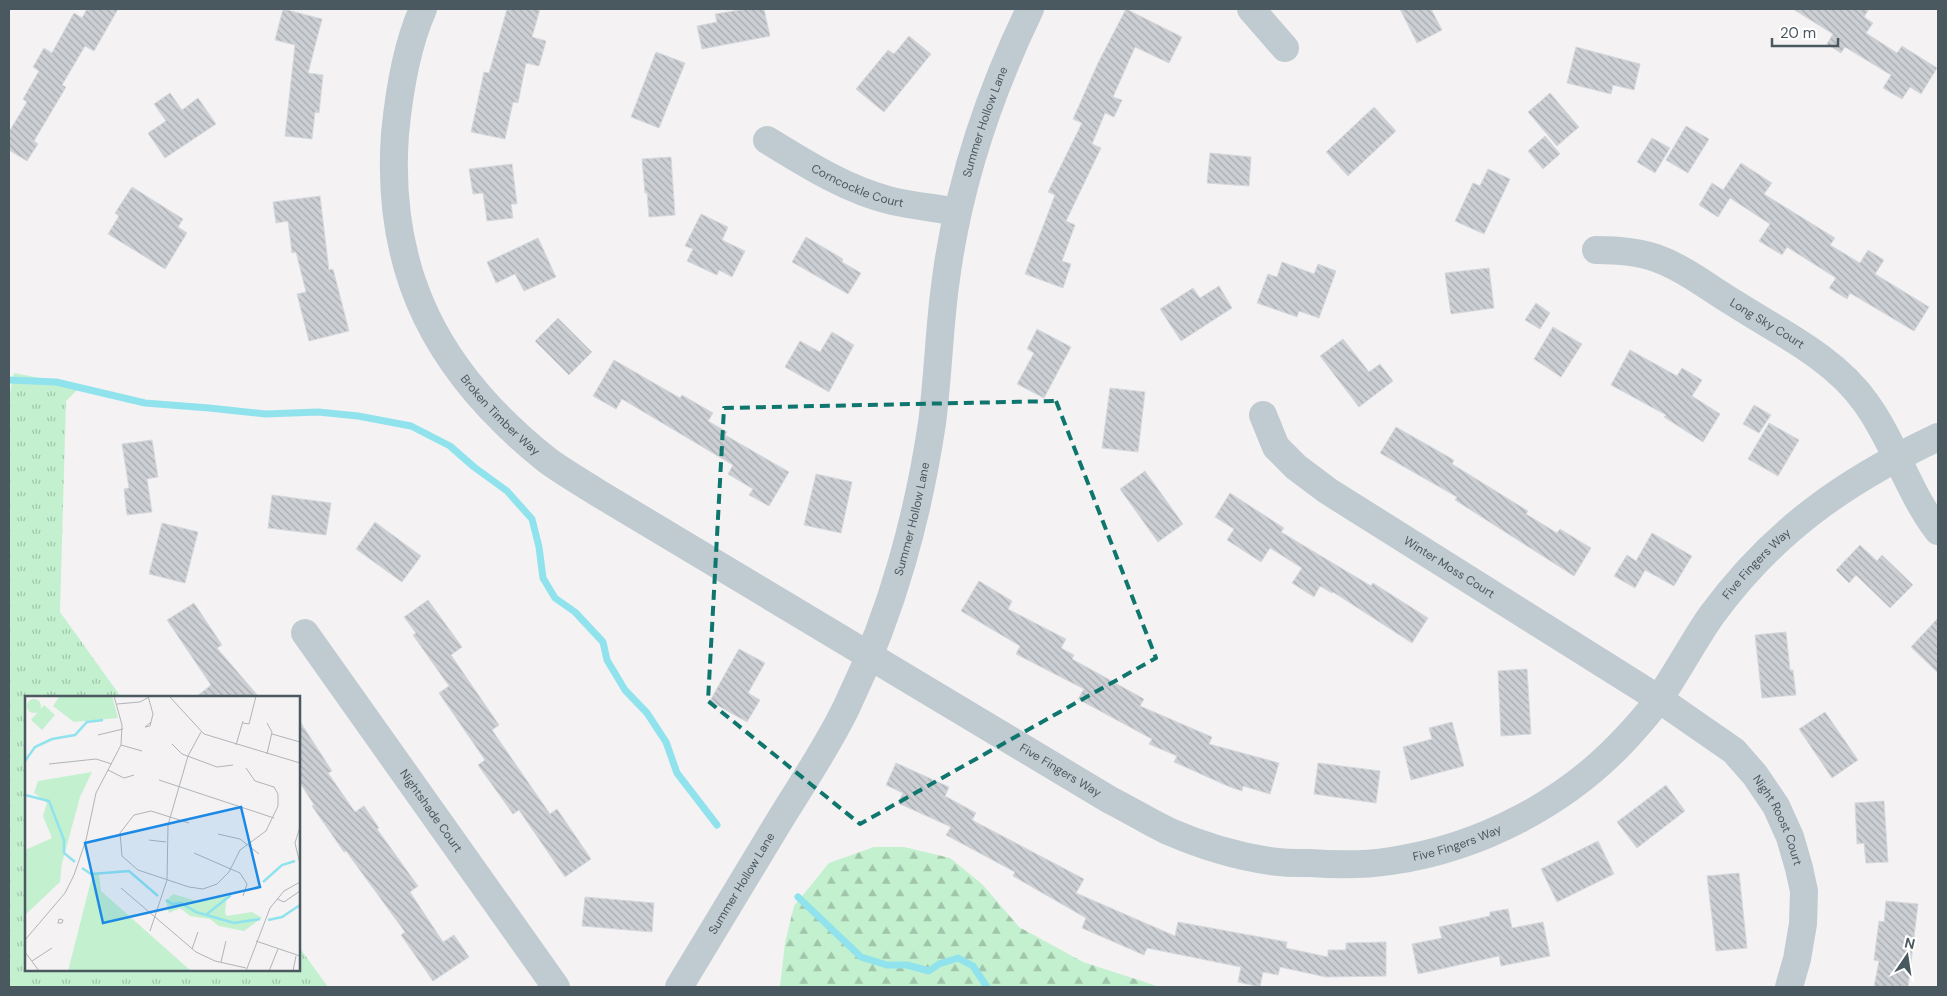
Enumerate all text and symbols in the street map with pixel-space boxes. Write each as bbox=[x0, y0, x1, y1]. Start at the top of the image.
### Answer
scale bar bbox=[1772, 15, 1838, 47]
text: 20 m bbox=[1780, 23, 1816, 43]
street label: Summer Hollow Lane bbox=[959, 64, 1012, 179]
street label: Corncockle Court bbox=[808, 160, 905, 211]
street label: Long Sky Court bbox=[1727, 294, 1808, 352]
street label: Broken Timber Way bbox=[457, 371, 544, 459]
street label: Summer Hollow Lane bbox=[890, 461, 933, 578]
street label: Five Fingers Way bbox=[1719, 525, 1794, 603]
street label: Winter Moss Court bbox=[1401, 533, 1498, 602]
inset map bbox=[25, 696, 300, 971]
street label: Five Fingers Way bbox=[1017, 740, 1105, 801]
street label: Nightshade Court bbox=[396, 766, 466, 856]
street label: Night Roost Court bbox=[1749, 772, 1806, 868]
street label: Five Fingers Way bbox=[1411, 821, 1504, 865]
street label: Summer Hollow Lane bbox=[705, 829, 779, 937]
north arrow bbox=[1882, 931, 1932, 981]
text: N bbox=[1903, 933, 1917, 953]

